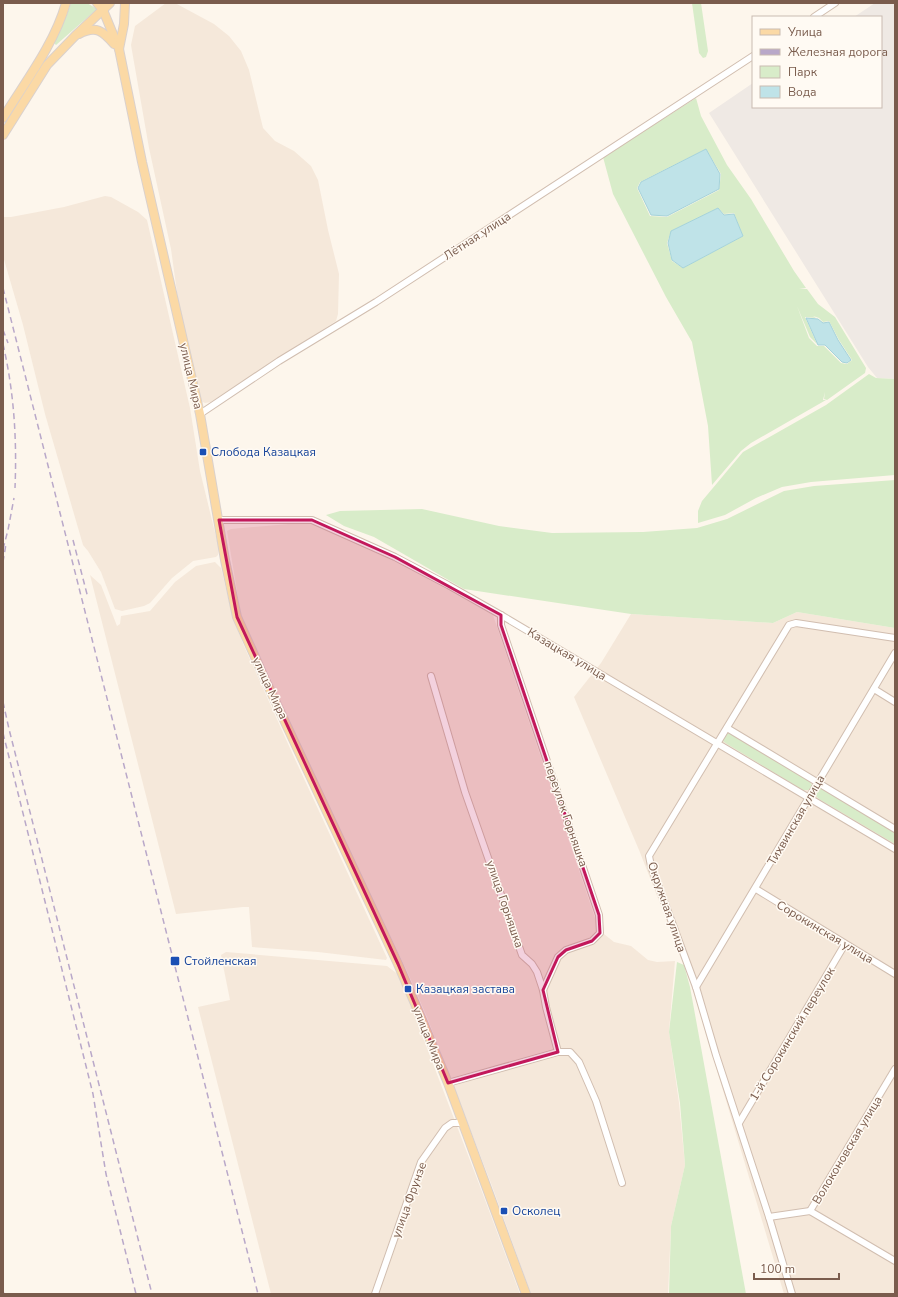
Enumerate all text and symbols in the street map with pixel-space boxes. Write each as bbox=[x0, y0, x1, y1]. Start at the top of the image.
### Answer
legend bbox=[752, 16, 882, 108]
text: Улица bbox=[787, 24, 822, 40]
text: Железная дорога bbox=[788, 44, 888, 60]
text: Парк bbox=[788, 64, 818, 80]
text: Вода bbox=[788, 84, 816, 100]
street label: Лётная улица bbox=[440, 208, 514, 264]
street label: улица Мира bbox=[176, 341, 206, 411]
place label: Слобода Казацкая bbox=[211, 444, 316, 460]
marker: Слобода Казацкая bbox=[198, 447, 208, 457]
street label: Казацкая улица bbox=[524, 624, 610, 684]
street label: улица Мира bbox=[249, 654, 291, 722]
street label: переулок Горняшка bbox=[540, 759, 592, 869]
street label: Тихвинская улица bbox=[764, 772, 828, 868]
street label: улица Горняшка bbox=[483, 858, 527, 950]
street label: Окружная улица bbox=[644, 860, 690, 954]
street label: Сорокинская улица bbox=[774, 897, 876, 967]
place label: Стойленская bbox=[184, 953, 257, 969]
marker: Стойленская bbox=[169, 955, 181, 967]
street label: 1-й Сорокинский переулок bbox=[746, 964, 839, 1104]
place label: Казацкая застава bbox=[416, 981, 515, 997]
marker: Казацкая застава bbox=[403, 984, 413, 994]
street label: улица Мира bbox=[409, 1004, 449, 1072]
street label: Волоконовская улица bbox=[808, 1093, 886, 1207]
street label: улица Фрунзе bbox=[388, 1160, 430, 1240]
place label: Осколец bbox=[512, 1203, 560, 1219]
marker: Осколец bbox=[499, 1206, 509, 1216]
scale bar bbox=[754, 1255, 839, 1281]
text: 100 m bbox=[760, 1261, 795, 1277]

